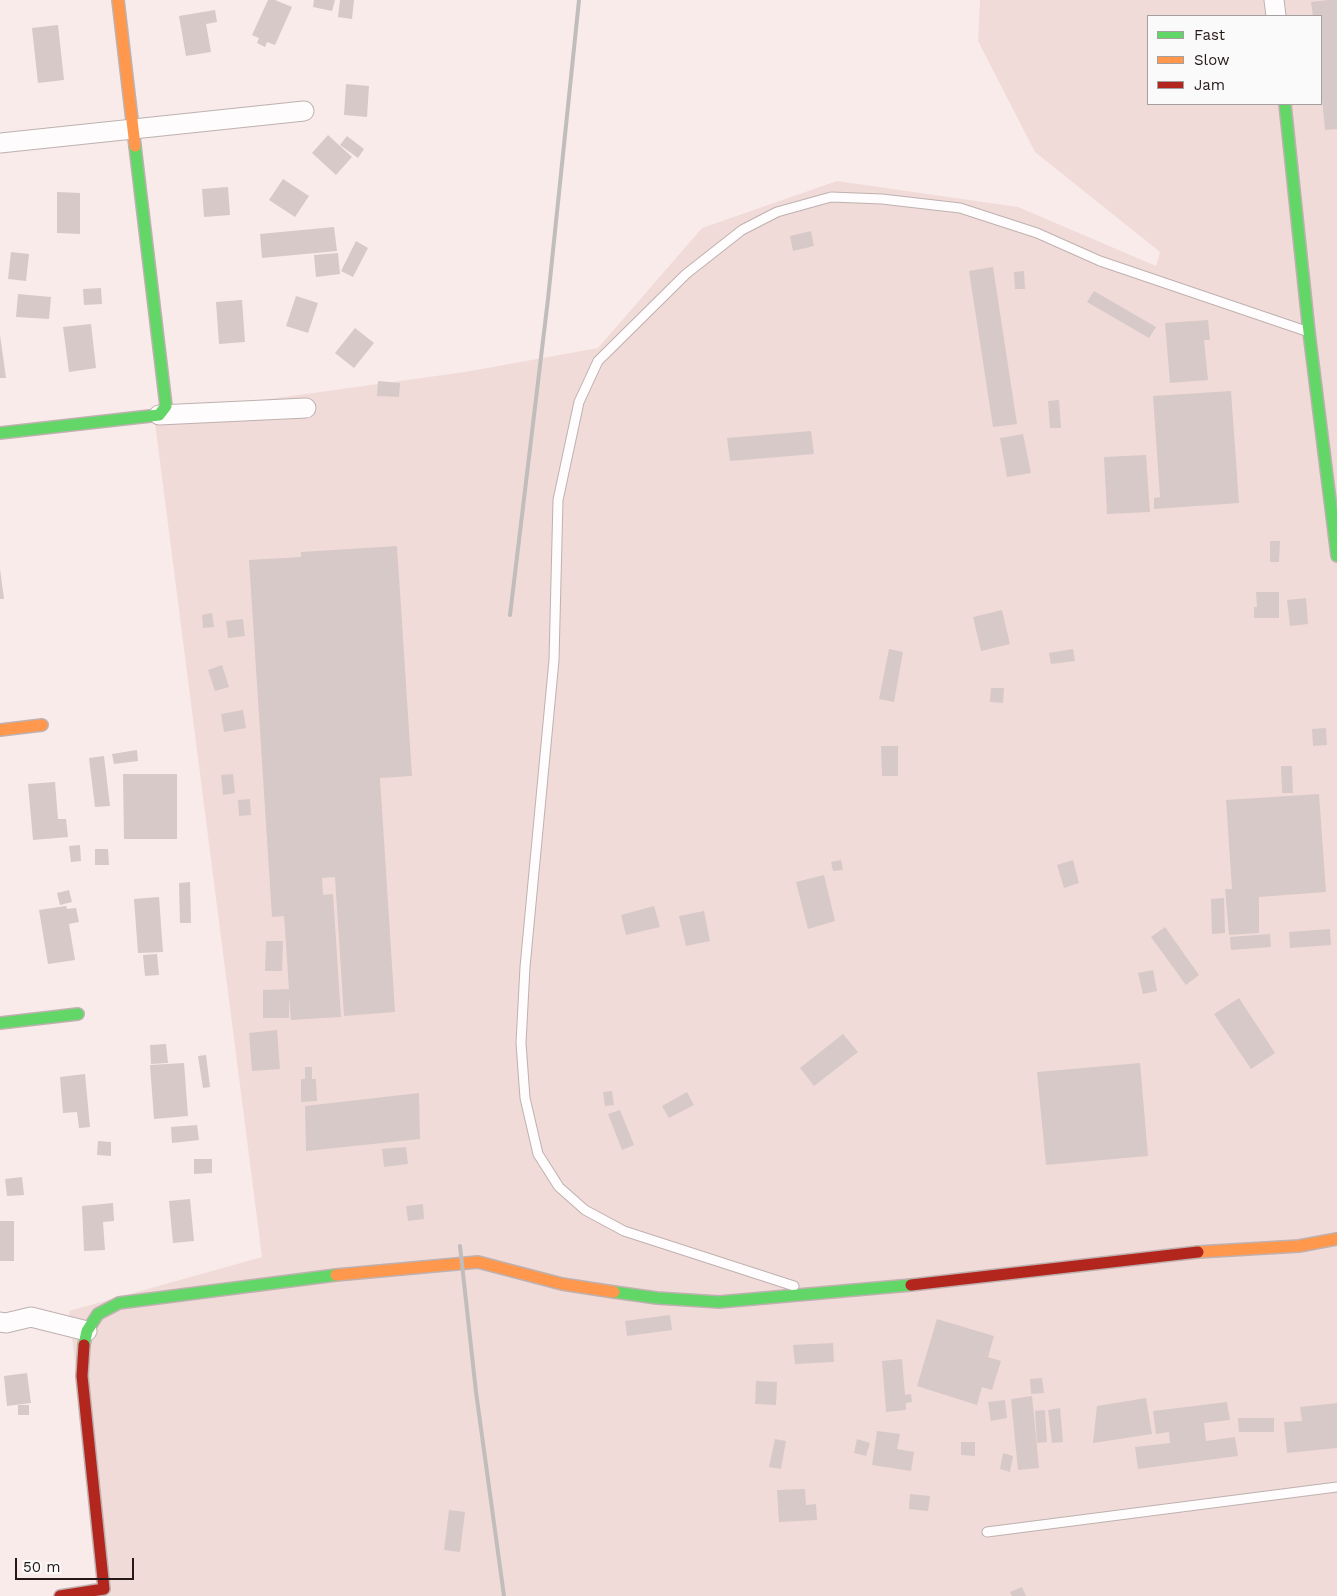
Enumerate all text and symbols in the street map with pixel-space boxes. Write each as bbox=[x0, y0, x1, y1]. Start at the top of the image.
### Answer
legend bbox=[1147, 15, 1322, 105]
text: Fast bbox=[1194, 26, 1225, 44]
text: Slow bbox=[1194, 51, 1230, 69]
text: Jam bbox=[1194, 76, 1225, 94]
scale bar bbox=[18, 1548, 136, 1580]
text: 50 m bbox=[23, 1558, 60, 1576]

